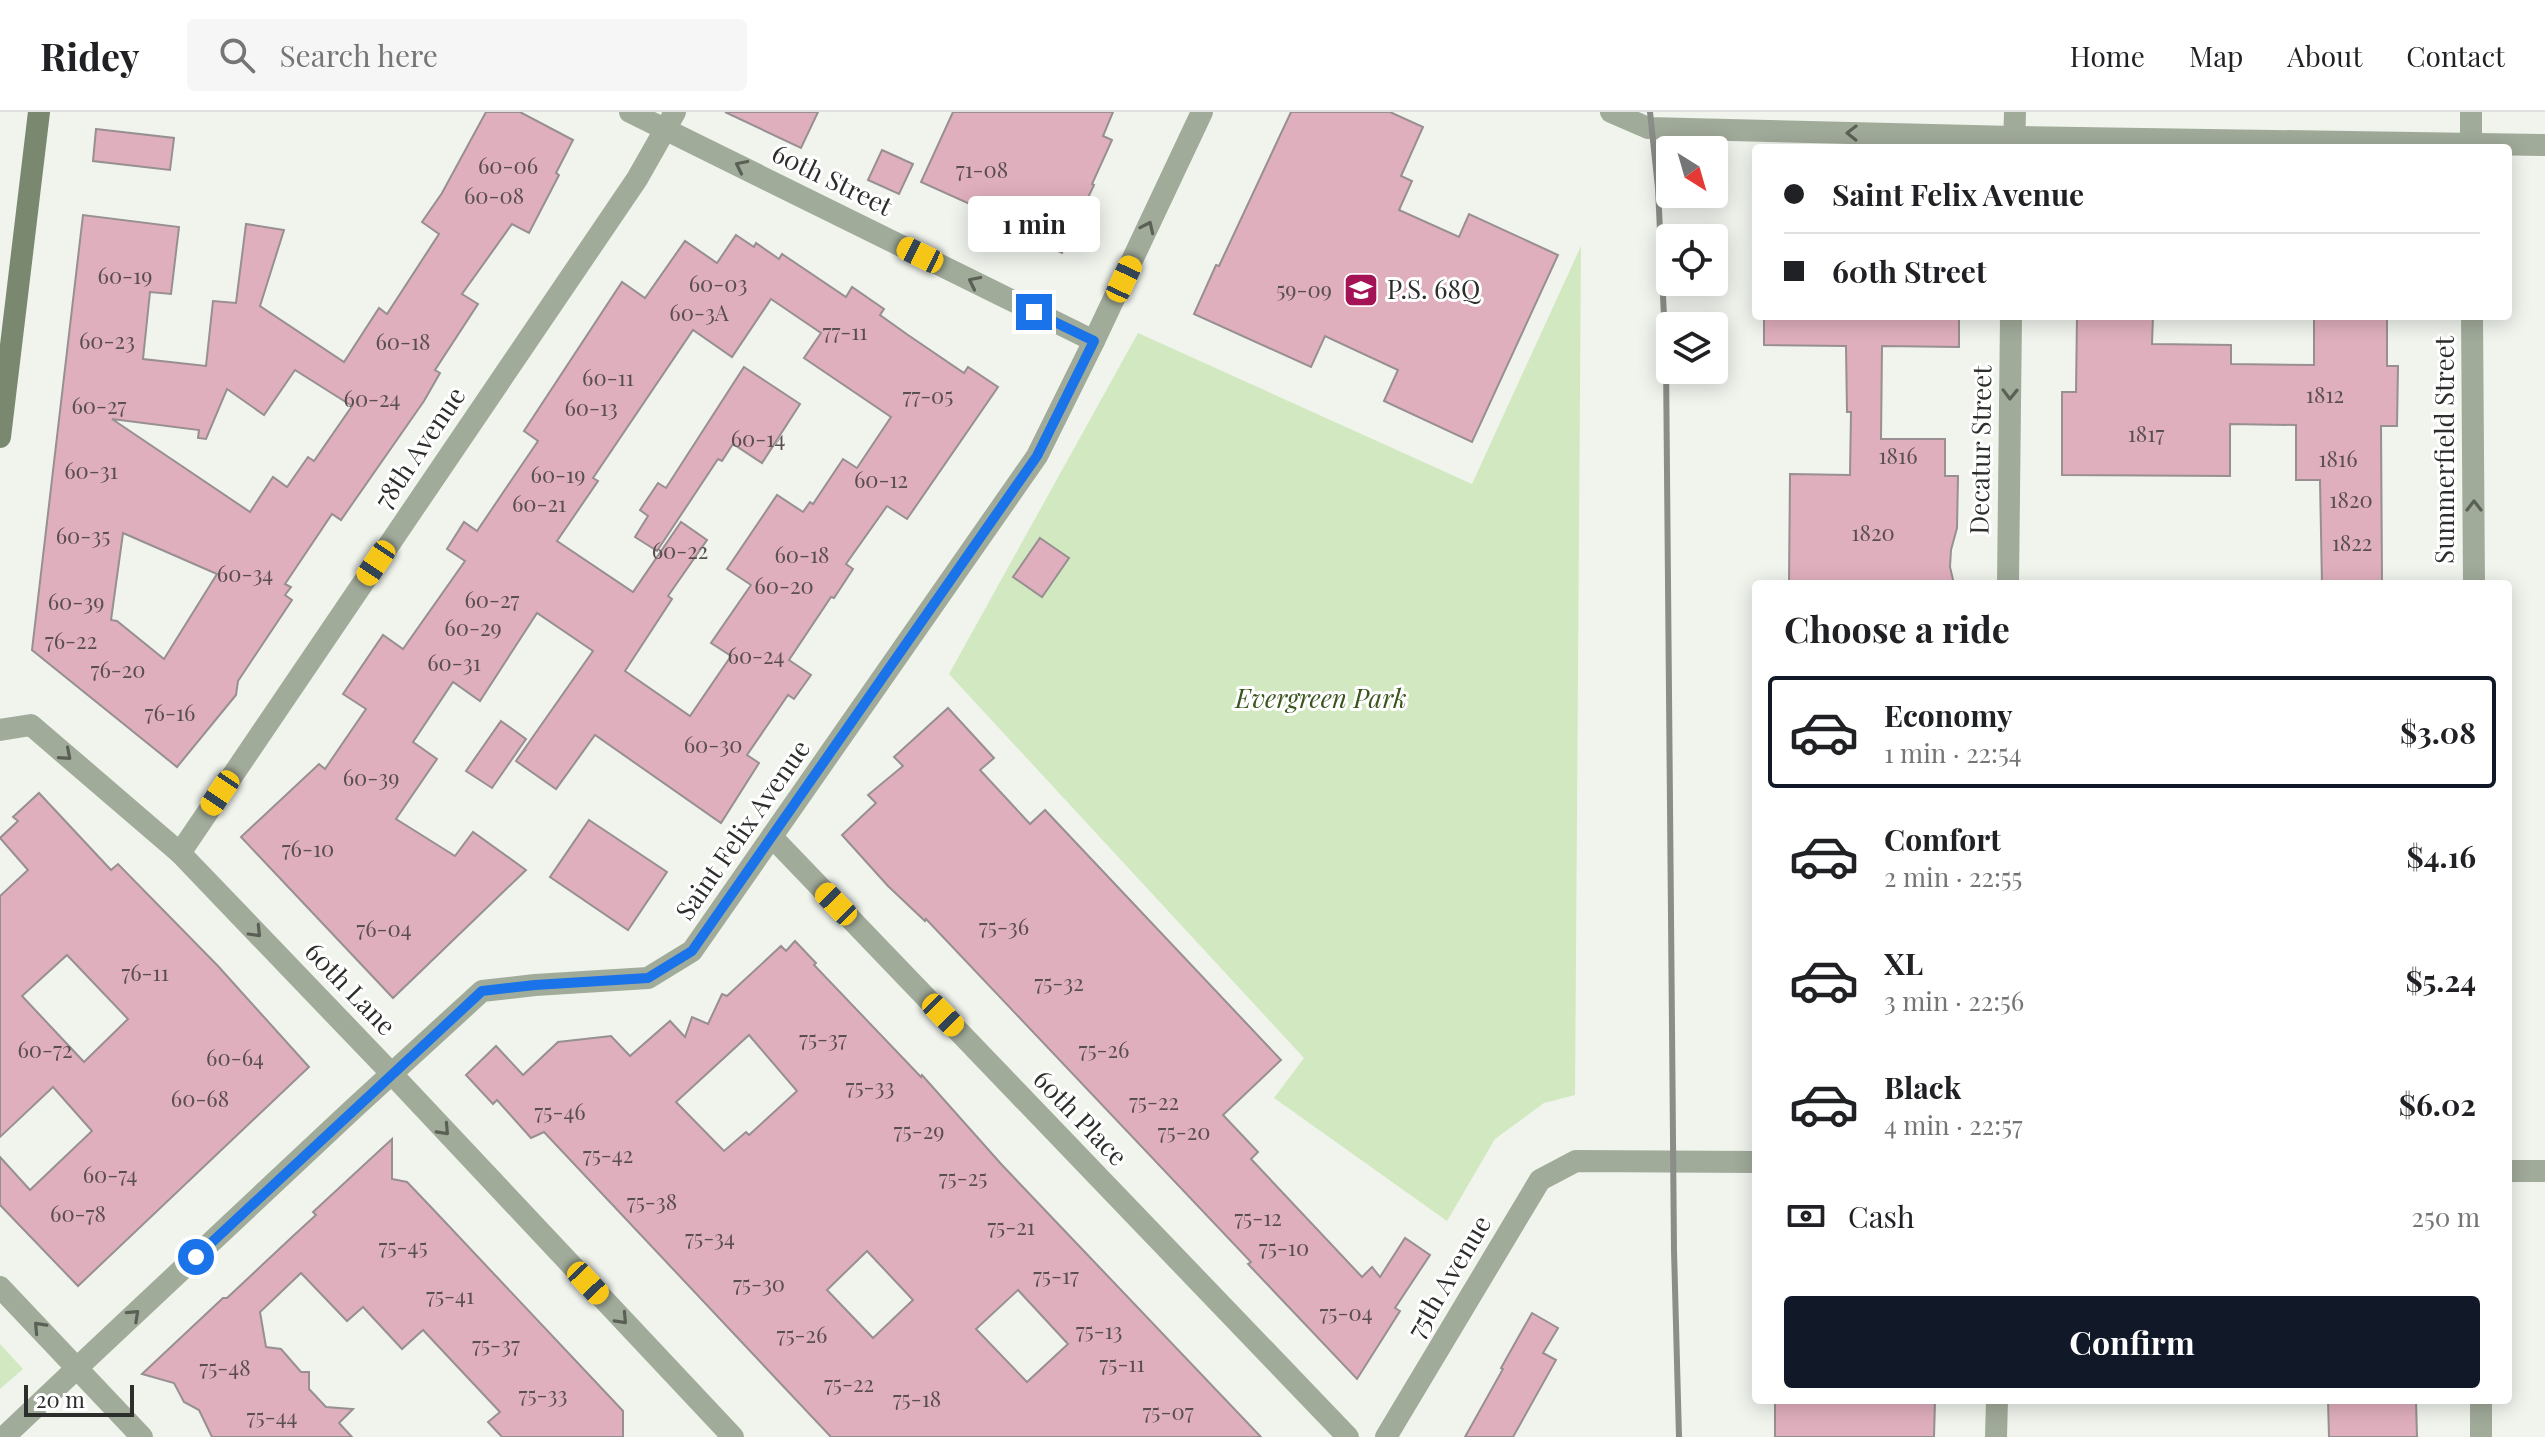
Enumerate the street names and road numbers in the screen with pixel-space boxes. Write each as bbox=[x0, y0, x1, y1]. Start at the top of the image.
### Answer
street label: 60th Street bbox=[767, 134, 899, 223]
street label: Summerfield Street bbox=[2426, 335, 2461, 564]
street label: Decatur Street bbox=[1961, 364, 1998, 535]
street label: 78th Avenue bbox=[365, 379, 472, 515]
street label: Saint Felix Avenue bbox=[667, 732, 817, 926]
street label: 60th Lane bbox=[298, 934, 404, 1042]
street label: 60th Place bbox=[1026, 1061, 1136, 1173]
street label: 75th Avenue bbox=[1397, 1208, 1498, 1344]

